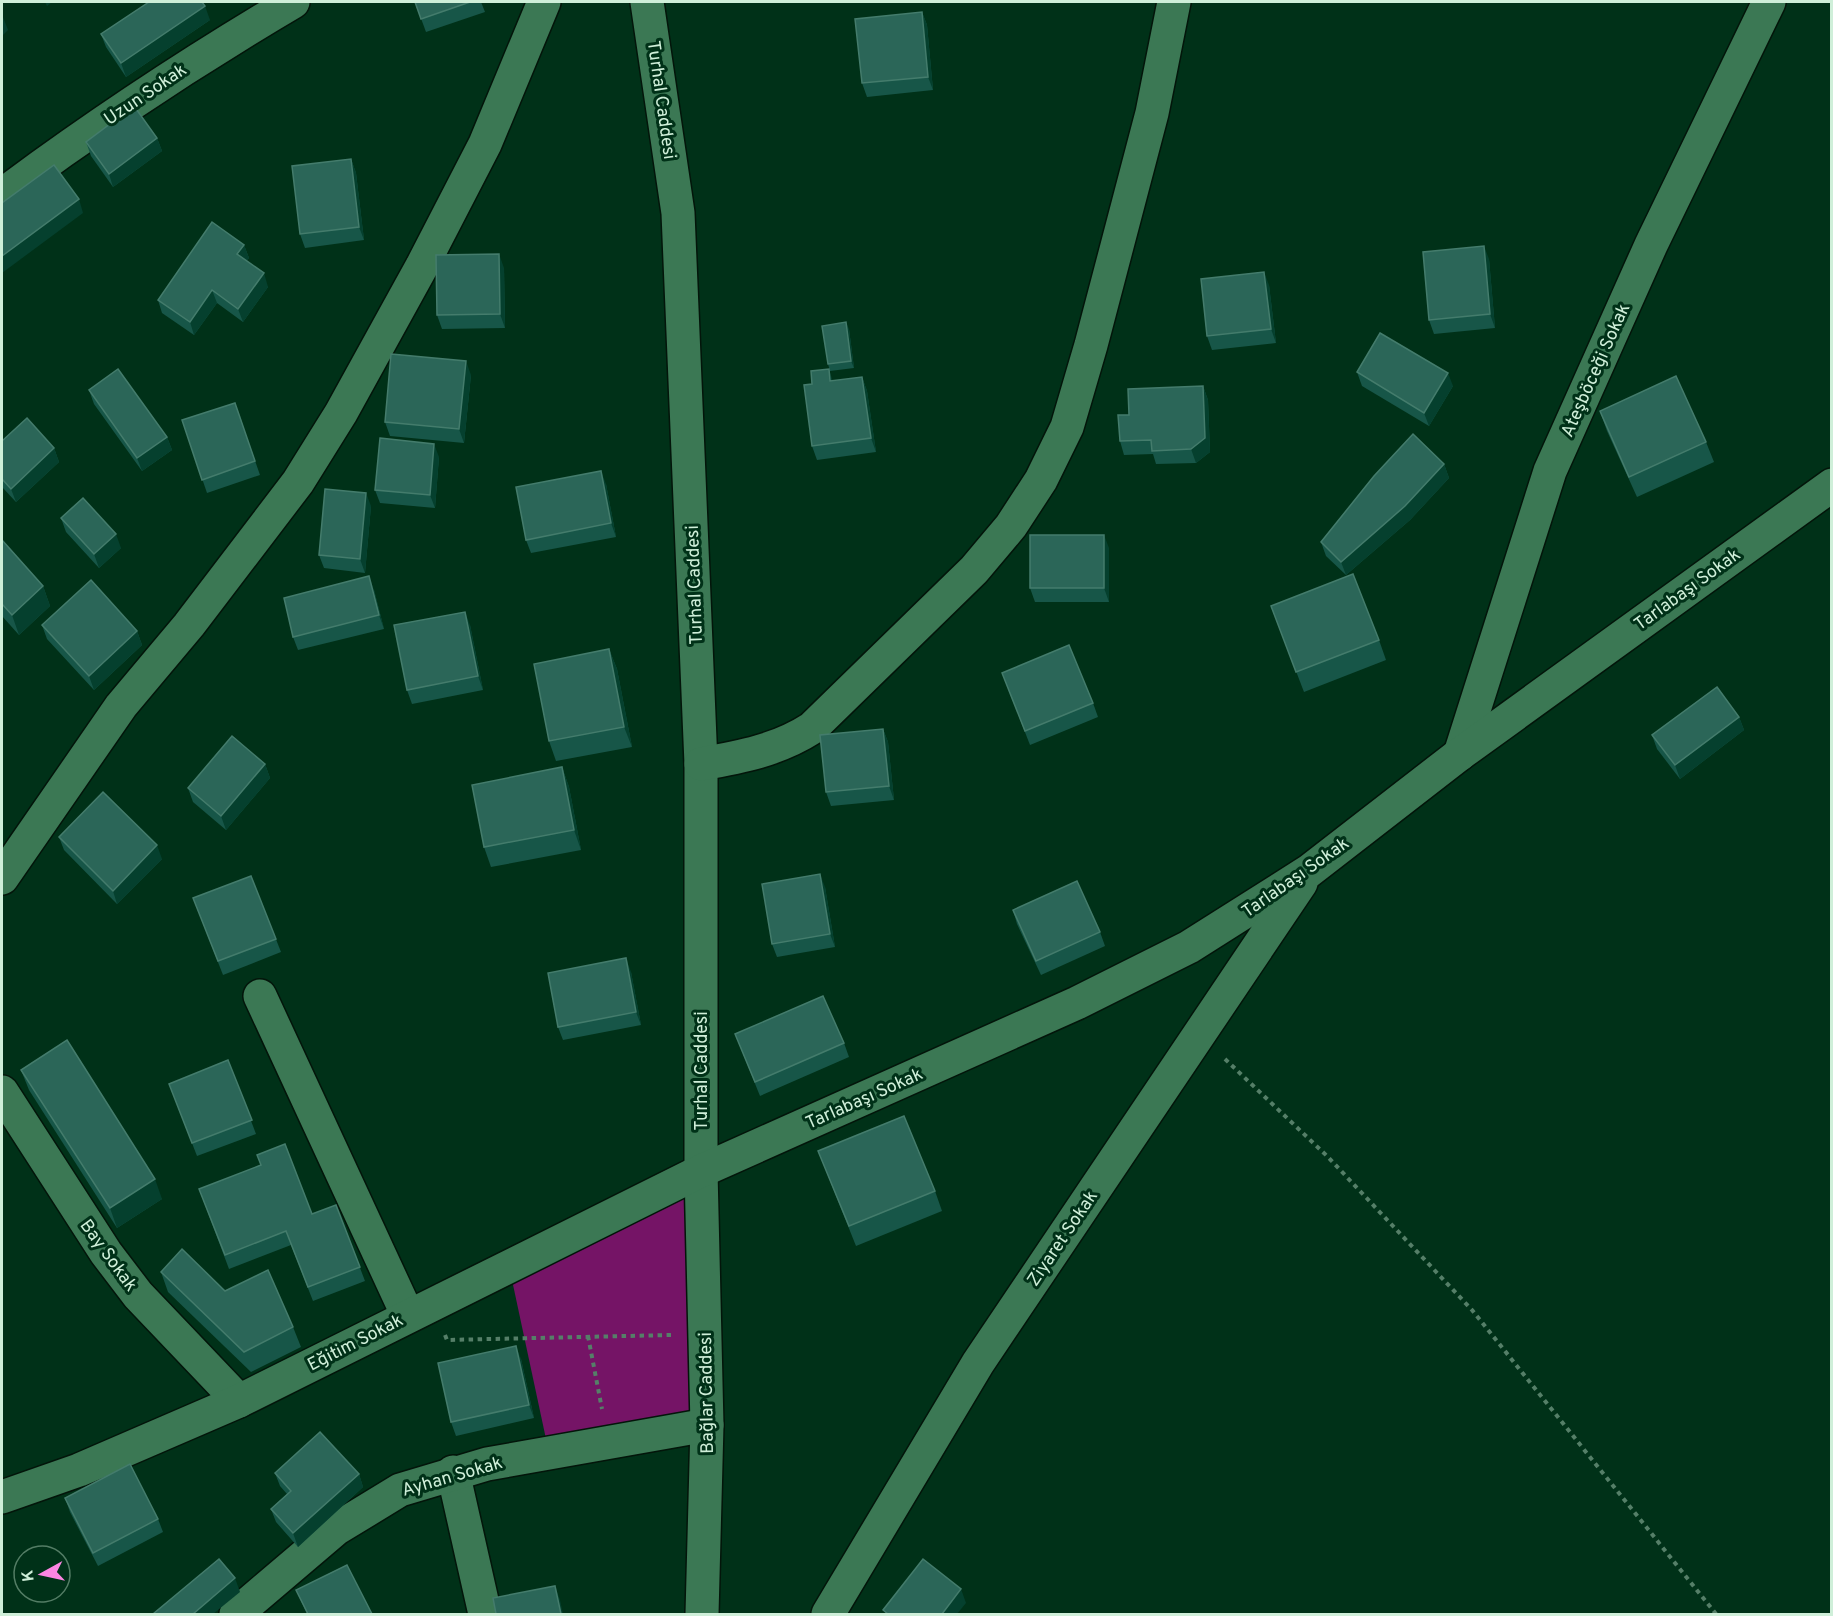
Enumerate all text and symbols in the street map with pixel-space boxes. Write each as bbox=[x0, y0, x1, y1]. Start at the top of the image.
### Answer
street label: Turhal Caddesi bbox=[641, 39, 680, 161]
street label: Uzun Sokak bbox=[100, 59, 192, 131]
street label: Ateşböceği Sokak bbox=[1557, 300, 1636, 441]
street label: Turhal Caddesi bbox=[682, 525, 709, 645]
street label: Tarlabaşı Sokak bbox=[1630, 544, 1746, 637]
street label: Tarlabaşı Sokak bbox=[1238, 833, 1354, 924]
street label: Turhal Caddesi bbox=[691, 1011, 714, 1131]
street label: Tarlabaşı Sokak bbox=[802, 1063, 927, 1135]
street label: Ziyaret Sokak bbox=[1023, 1186, 1104, 1291]
street label: Bay Sokak bbox=[74, 1215, 142, 1297]
street label: Eğitim Sokak bbox=[304, 1309, 407, 1377]
street label: Bağlar Caddesi bbox=[695, 1332, 720, 1454]
street label: Ayhan Sokak bbox=[399, 1452, 505, 1503]
north arrow bbox=[12, 1544, 72, 1604]
text: K bbox=[18, 1569, 40, 1583]

